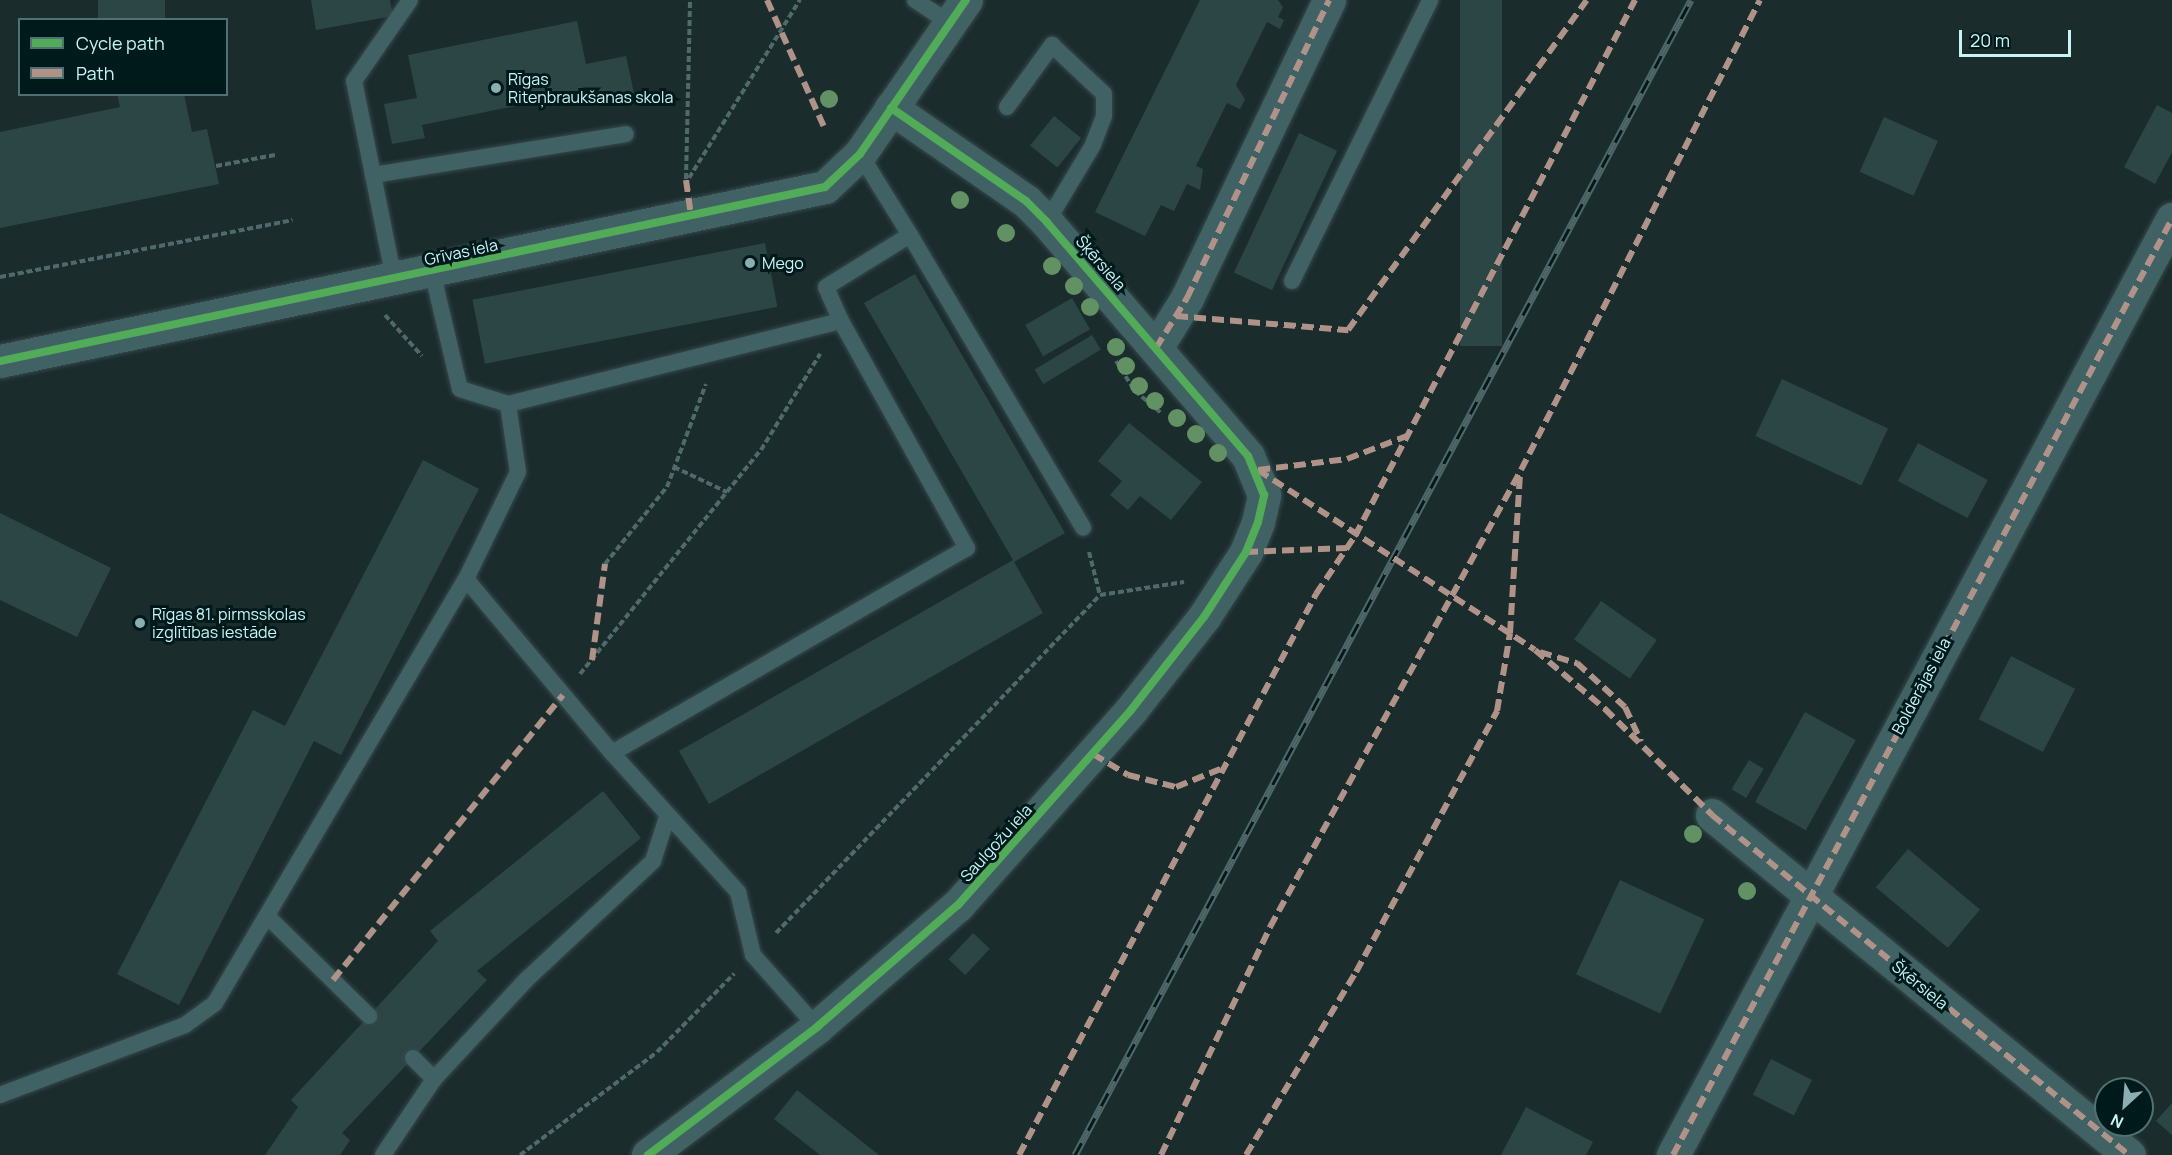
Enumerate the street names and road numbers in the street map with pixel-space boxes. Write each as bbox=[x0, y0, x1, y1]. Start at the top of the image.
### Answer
street label: Šķērsiela bbox=[1072, 232, 1130, 294]
street label: Grīvas iela bbox=[423, 235, 499, 269]
street label: Bolderājas iela bbox=[1888, 635, 1954, 737]
street label: Saulgožu iela bbox=[956, 800, 1036, 886]
street label: Šķērsiela bbox=[1888, 957, 1952, 1013]

